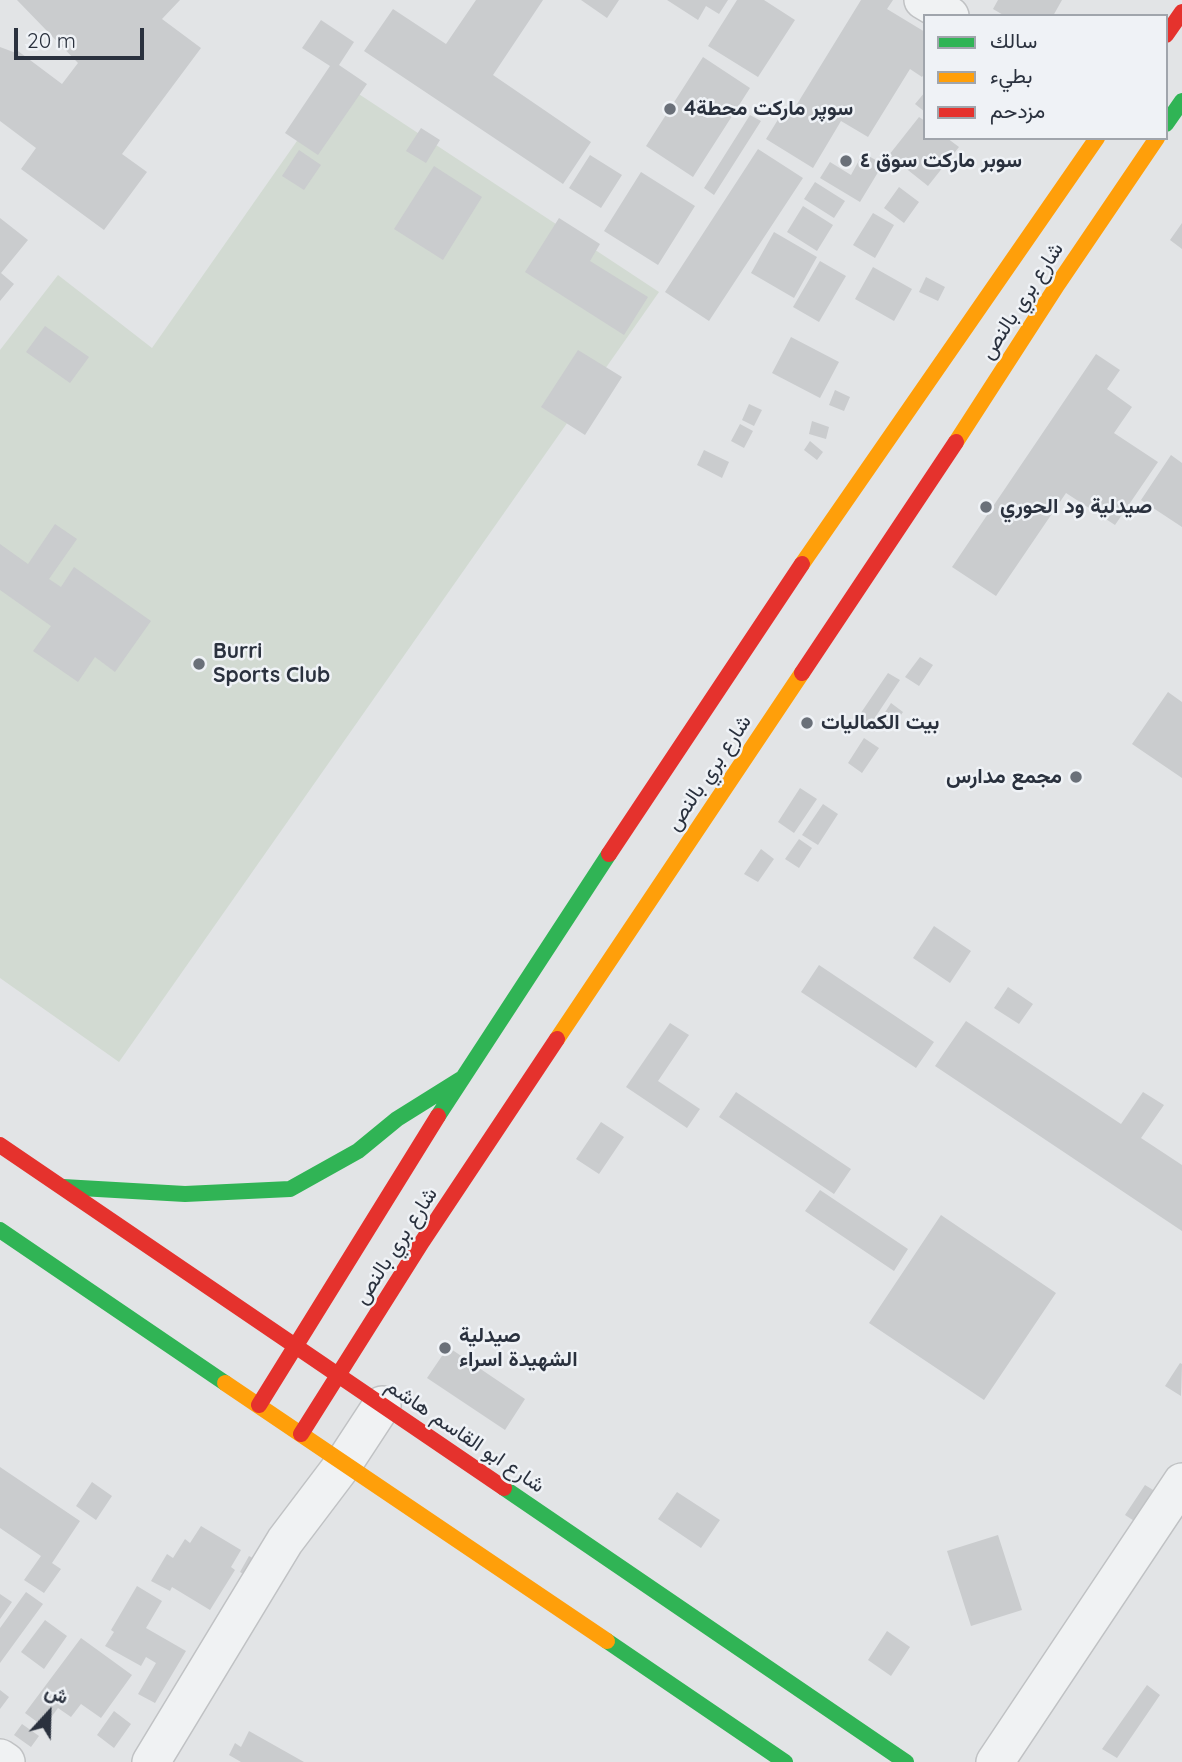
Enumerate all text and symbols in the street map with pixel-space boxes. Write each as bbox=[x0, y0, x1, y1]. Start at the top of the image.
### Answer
scale bar bbox=[18, 14, 147, 58]
legend bbox=[923, 14, 1168, 140]
text: 20 m bbox=[27, 27, 76, 53]
text: سالك bbox=[990, 27, 1037, 53]
text: بطيء bbox=[990, 62, 1033, 88]
place label: سوپر مارکت محطة4 bbox=[684, 96, 853, 122]
text: مزدحم bbox=[990, 97, 1045, 123]
marker: سوپر مارکت محطة4 bbox=[662, 101, 678, 117]
place label: سوبر ماركت سوق ٤ bbox=[860, 148, 1022, 174]
marker: سوبر ماركت سوق ٤ bbox=[838, 153, 854, 169]
street label: شارع بري بالنص bbox=[975, 238, 1069, 364]
place label: صيدلية ود الحوري bbox=[1000, 494, 1152, 520]
marker: صيدلية ود الحوري bbox=[978, 499, 994, 515]
place label: Burri Sports Club bbox=[213, 639, 330, 689]
marker: Burri Sports Club bbox=[191, 656, 207, 672]
street label: شارع بري بالنص bbox=[661, 710, 757, 836]
place label: بيت الكماليات bbox=[821, 710, 939, 736]
marker: بيت الكماليات bbox=[799, 715, 815, 731]
place label: مجمع مدارس bbox=[946, 764, 1062, 790]
marker: مجمع مدارس bbox=[1068, 769, 1084, 785]
street label: شارع بري بالنص bbox=[349, 1183, 443, 1309]
place label: صيدلية الشهيدة اسراء bbox=[459, 1323, 578, 1373]
marker: صيدلية الشهيدة اسراء bbox=[437, 1340, 453, 1356]
street label: شارع ابو القاسم هاشم bbox=[381, 1373, 549, 1499]
north arrow bbox=[14, 1678, 84, 1748]
text: ش bbox=[42, 1678, 72, 1709]

